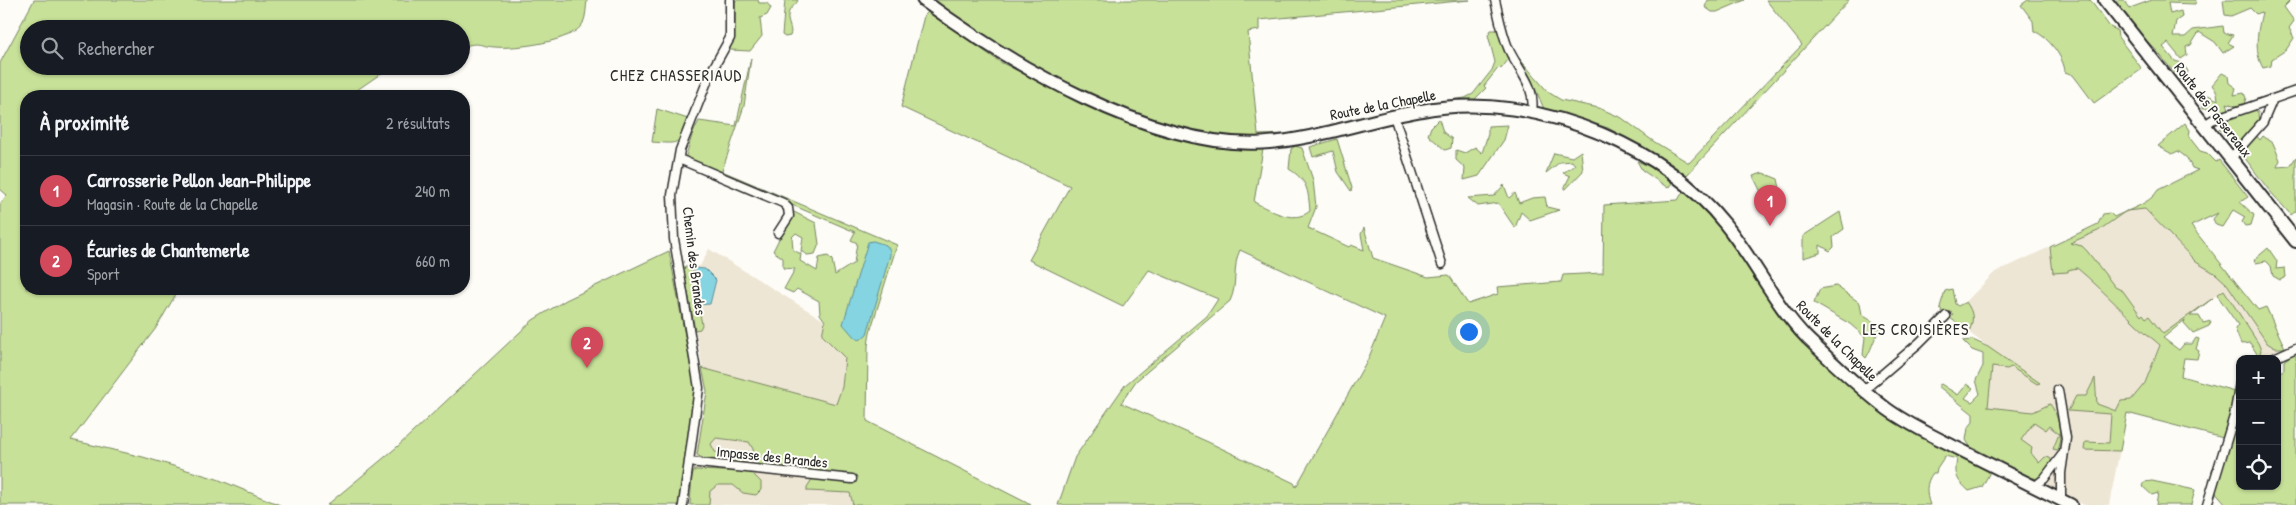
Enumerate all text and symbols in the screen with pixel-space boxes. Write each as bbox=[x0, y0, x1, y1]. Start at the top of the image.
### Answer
search box bbox=[20, 20, 470, 75]
icon: search bbox=[38, 34, 66, 62]
text: Rechercher bbox=[78, 35, 155, 61]
street label: Route des Passereaux bbox=[2170, 58, 2257, 162]
district label: CHEZ CHASSERIAUD bbox=[610, 64, 742, 86]
street label: Route de la Chapelle bbox=[1328, 84, 1438, 125]
text: À proximité bbox=[40, 108, 129, 137]
text: 2 résultats bbox=[386, 112, 450, 134]
text: Carrosserie Pellon Jean-Philippe bbox=[87, 167, 311, 193]
text: 1 bbox=[53, 180, 59, 202]
text: 240 m bbox=[415, 180, 450, 202]
pin: 1 bbox=[1754, 185, 1786, 226]
text: Magasin · Route de la Chapelle bbox=[87, 193, 258, 215]
street label: Chemin des Brandes bbox=[677, 206, 712, 317]
text: Écuries de Chantemerle bbox=[87, 237, 249, 263]
text: 2 bbox=[52, 250, 60, 272]
text: 660 m bbox=[416, 250, 450, 272]
text: Sport bbox=[87, 263, 119, 285]
street label: Route de la Chapelle bbox=[1792, 295, 1883, 386]
district label: LES CROISIÈRES bbox=[1863, 318, 1969, 340]
your location bbox=[1456, 319, 1482, 345]
pin: 2 bbox=[571, 327, 603, 368]
map controls bbox=[2236, 355, 2281, 490]
button: + bbox=[2236, 355, 2281, 400]
button: − bbox=[2236, 400, 2281, 445]
street label: Impasse des Brandes bbox=[715, 440, 829, 473]
button: locate bbox=[2236, 445, 2281, 490]

